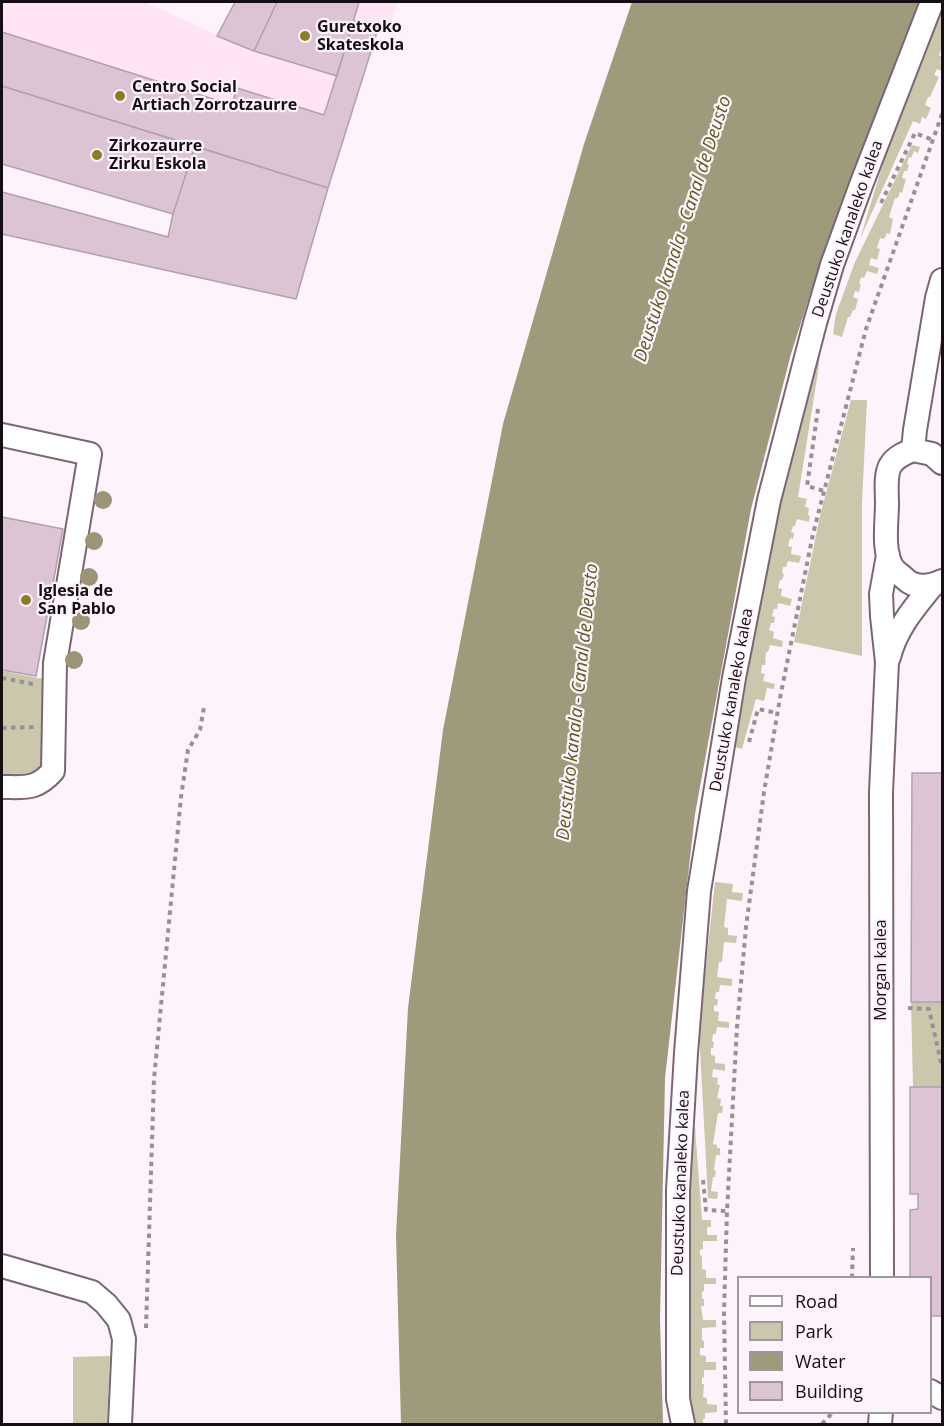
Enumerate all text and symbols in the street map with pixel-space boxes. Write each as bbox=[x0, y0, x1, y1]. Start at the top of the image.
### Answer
place label: Guretxoko Skateskola bbox=[317, 17, 404, 55]
marker: Guretxoko Skateskola bbox=[298, 29, 312, 43]
place label: Centro Social Artiach Zorrotzaurre bbox=[132, 77, 297, 115]
marker: Centro Social Artiach Zorrotzaurre bbox=[113, 89, 127, 103]
water label: Deustuko kanala - Canal de Deusto bbox=[630, 93, 736, 365]
place label: Zirkozaurre Zirku Eskola bbox=[109, 136, 206, 174]
street label: Deustuko kanaleko kalea bbox=[809, 138, 887, 320]
marker: Zirkozaurre Zirku Eskola bbox=[90, 148, 104, 162]
water label: Deustuko kanala - Canal de Deusto bbox=[553, 563, 603, 841]
place label: Iglesia de San Pablo bbox=[38, 581, 116, 619]
marker: Iglesia de San Pablo bbox=[19, 593, 33, 607]
street label: Deustuko kanaleko kalea bbox=[706, 607, 758, 793]
street label: Morgan kalea bbox=[871, 919, 891, 1021]
street label: Deustuko kanaleko kalea bbox=[668, 1090, 694, 1276]
legend bbox=[737, 1276, 932, 1414]
text: Road bbox=[795, 1289, 838, 1313]
text: Park bbox=[795, 1319, 833, 1343]
text: Water bbox=[795, 1349, 846, 1373]
text: Building bbox=[795, 1379, 863, 1403]

